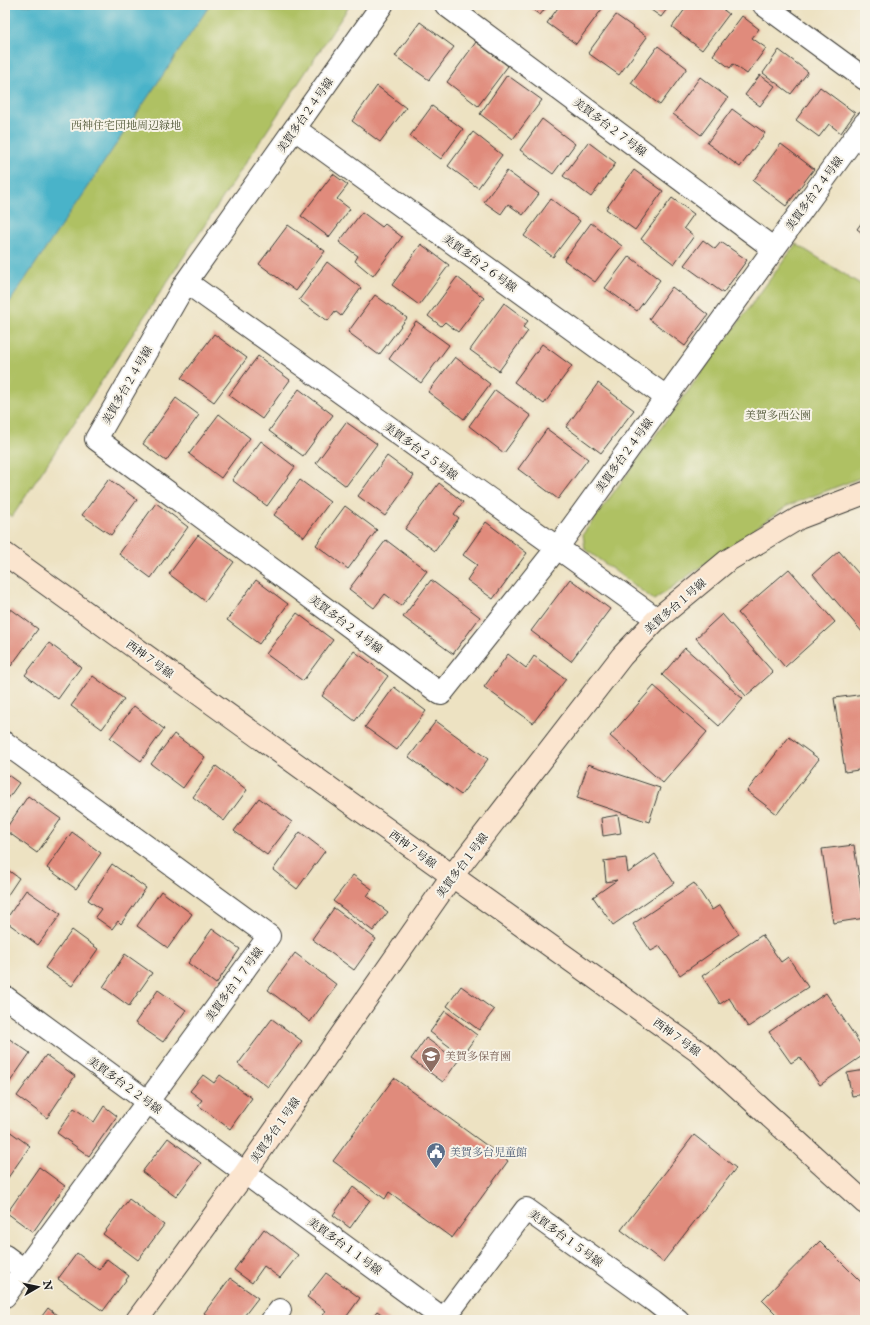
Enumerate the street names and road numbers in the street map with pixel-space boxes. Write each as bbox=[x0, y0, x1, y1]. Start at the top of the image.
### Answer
street label: 美賀多台２４号線 bbox=[275, 76, 337, 156]
street label: 美賀多台２７号線 bbox=[570, 96, 649, 160]
street label: 美賀多台２４号線 bbox=[783, 154, 846, 233]
street label: 美賀多台２６号線 bbox=[440, 232, 519, 295]
street label: 美賀多台２４号線 bbox=[100, 344, 156, 427]
street label: 美賀多台２４号線 bbox=[593, 416, 656, 495]
street label: 美賀多台２５号線 bbox=[381, 420, 460, 483]
street label: 美賀多台１号線 bbox=[642, 576, 709, 637]
street label: 美賀多台２４号線 bbox=[306, 593, 385, 657]
street label: 西神７号線 bbox=[123, 638, 176, 682]
street label: 西神７号線 bbox=[386, 828, 439, 872]
street label: 美賀多台１号線 bbox=[434, 831, 492, 901]
street label: 美賀多台１７号線 bbox=[203, 945, 266, 1024]
street label: 西神７号線 bbox=[650, 1016, 703, 1060]
street label: 美賀多台２２号線 bbox=[85, 1054, 164, 1117]
street label: 美賀多台１号線 bbox=[248, 1095, 304, 1166]
street label: 美賀多台１５号線 bbox=[526, 1207, 605, 1270]
street label: 美賀多台１１号線 bbox=[305, 1215, 384, 1278]

